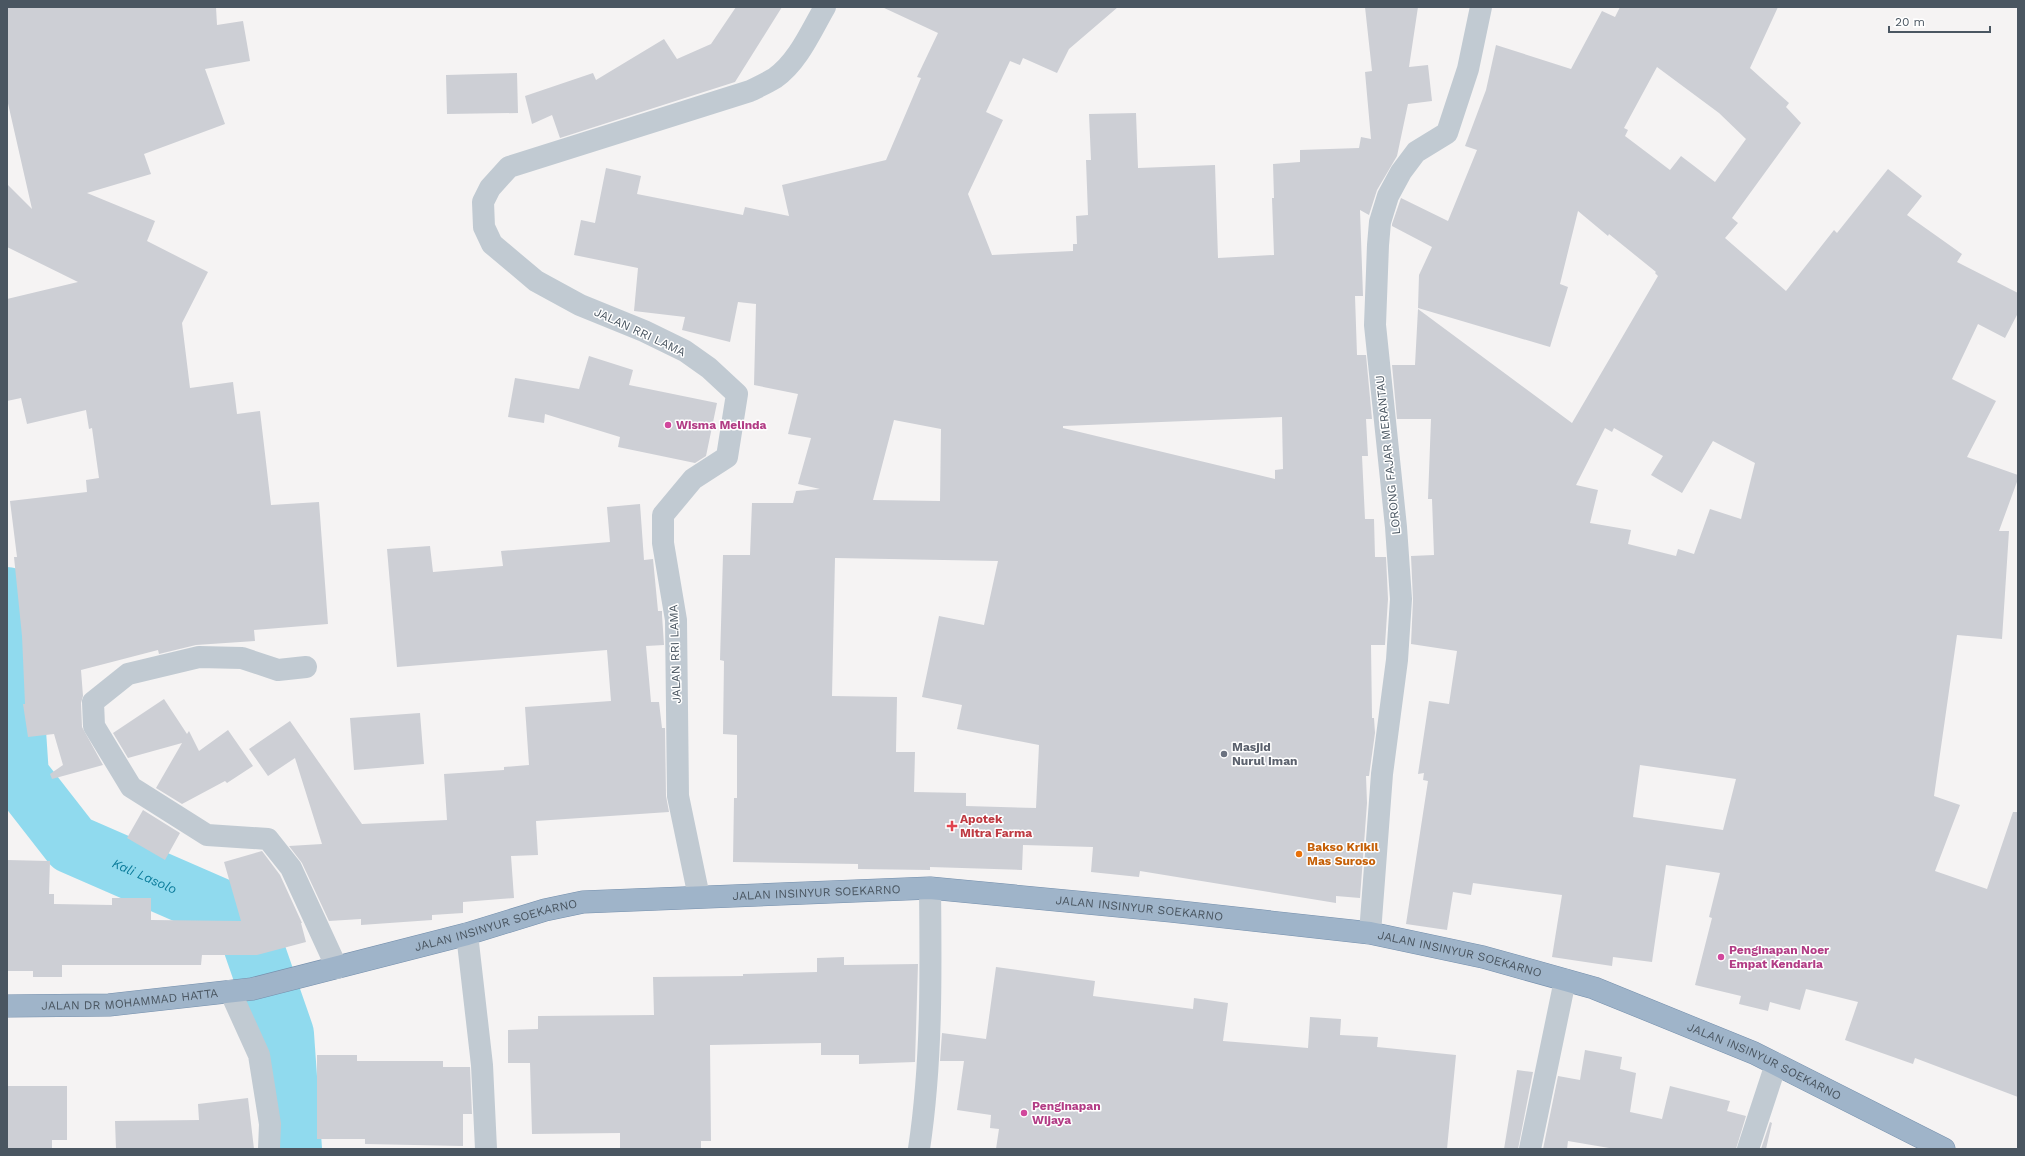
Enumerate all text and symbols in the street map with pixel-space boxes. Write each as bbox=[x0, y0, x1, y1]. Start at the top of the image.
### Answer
scale bar bbox=[1889, 8, 1990, 34]
text: 20 m bbox=[1895, 15, 1925, 29]
street label: JALAN RRI LAMA bbox=[592, 305, 688, 359]
street label: LORONG FAJAR MERANTAU bbox=[1373, 375, 1403, 535]
place label: Wisma Melinda bbox=[676, 418, 767, 432]
marker: Wisma Melinda bbox=[663, 420, 673, 430]
street label: JALAN RRI LAMA bbox=[666, 604, 684, 704]
place label: Masjid Nurul Iman bbox=[1232, 740, 1298, 768]
marker: Masjid Nurul Iman bbox=[1219, 749, 1229, 759]
place label: Apotek Mitra Farma bbox=[960, 812, 1032, 840]
marker: Apotek Mitra Farma bbox=[947, 821, 957, 831]
place label: Bakso Krikil Mas Suroso bbox=[1307, 840, 1378, 868]
marker: Bakso Krikil Mas Suroso bbox=[1294, 849, 1304, 859]
water label: Kali Lasolo bbox=[110, 856, 179, 897]
street label: JALAN INSINYUR SOEKARNO bbox=[732, 882, 901, 903]
street label: JALAN INSINYUR SOEKARNO bbox=[1055, 893, 1224, 924]
street label: JALAN INSINYUR SOEKARNO bbox=[413, 896, 578, 954]
street label: JALAN INSINYUR SOEKARNO bbox=[1376, 928, 1543, 980]
place label: Penginapan Noer Empat Kendaria bbox=[1729, 943, 1830, 971]
marker: Penginapan Noer Empat Kendaria bbox=[1716, 952, 1726, 962]
street label: JALAN DR MOHAMMAD HATTA bbox=[41, 986, 219, 1013]
street label: JALAN INSINYUR SOEKARNO bbox=[1685, 1020, 1844, 1103]
place label: Penginapan Wijaya bbox=[1032, 1099, 1101, 1127]
marker: Penginapan Wijaya bbox=[1019, 1108, 1029, 1118]

